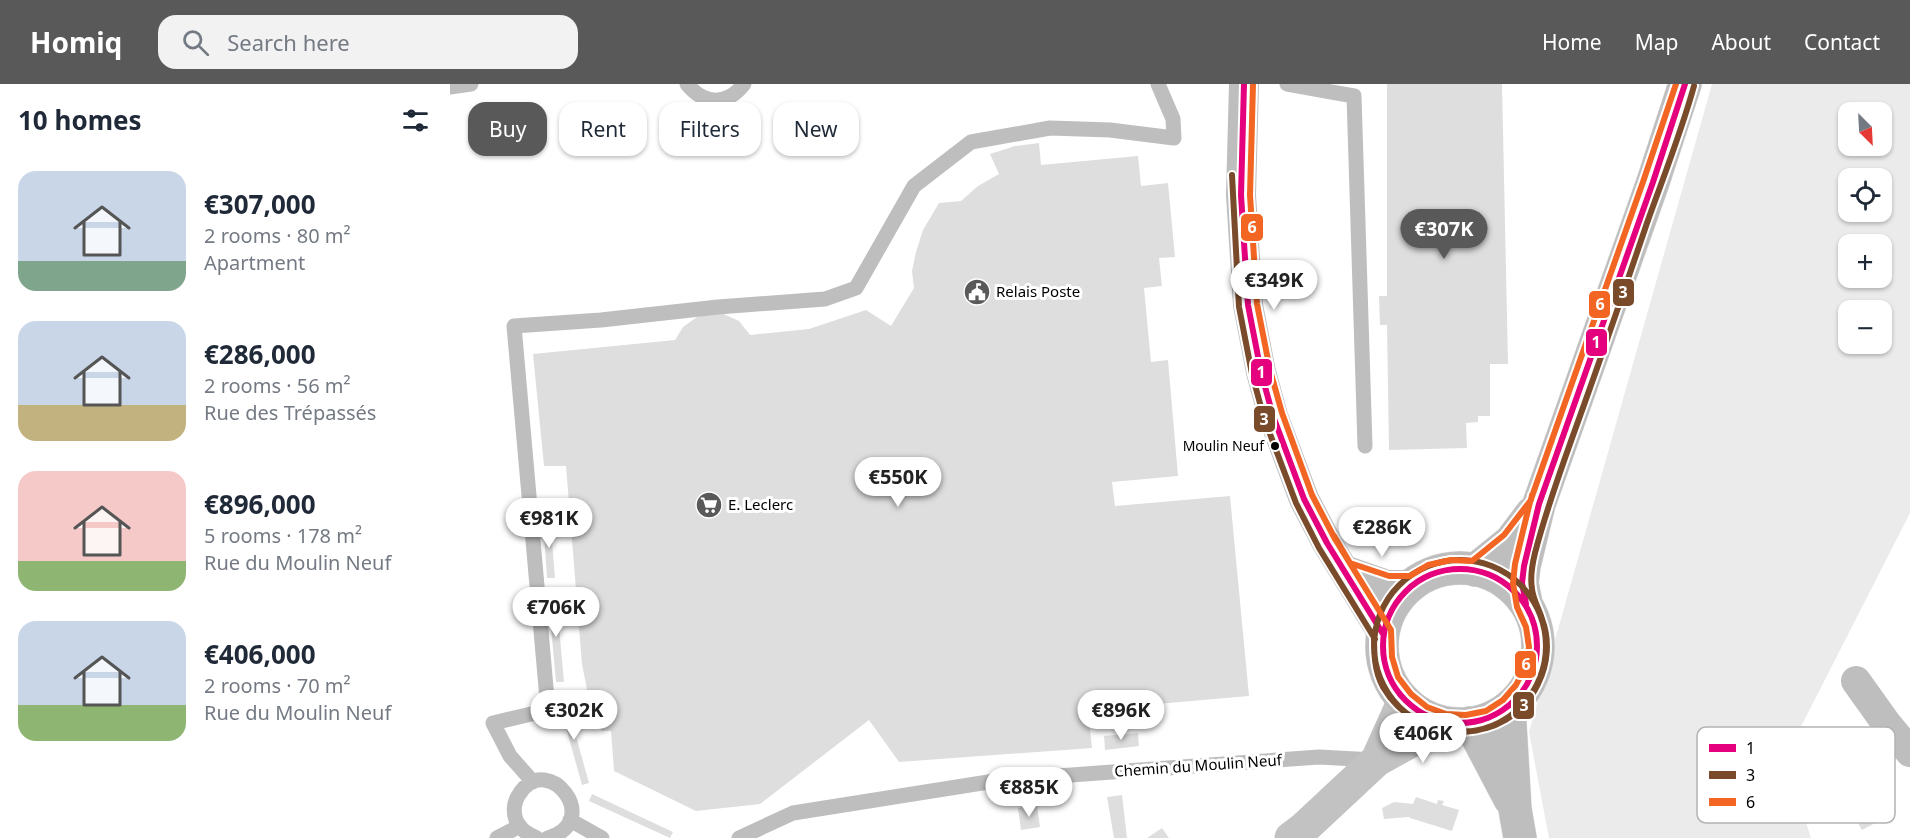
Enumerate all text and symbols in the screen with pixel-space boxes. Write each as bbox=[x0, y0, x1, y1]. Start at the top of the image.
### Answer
search box bbox=[158, 15, 578, 69]
text: Homiq bbox=[30, 23, 122, 61]
icon: search bbox=[179, 26, 212, 59]
text: Search here bbox=[227, 27, 350, 57]
text: Home bbox=[1542, 28, 1602, 56]
text: Map bbox=[1635, 28, 1678, 56]
text: About bbox=[1711, 28, 1771, 56]
text: Contact bbox=[1804, 28, 1880, 56]
text: 10 homes bbox=[18, 102, 142, 138]
chip: Buy bbox=[468, 102, 547, 156]
chip: Rent bbox=[559, 102, 647, 156]
chip: Filters bbox=[659, 102, 761, 156]
chip: New bbox=[773, 102, 859, 156]
north arrow bbox=[1838, 102, 1892, 156]
map controls bbox=[1838, 102, 1892, 354]
icon: filters bbox=[399, 104, 432, 137]
button: locate bbox=[1838, 168, 1892, 222]
text: €307,000 bbox=[204, 186, 316, 222]
icon: home bbox=[66, 195, 138, 267]
pin: €307K bbox=[1402, 209, 1486, 260]
line badge: 6 bbox=[1240, 213, 1264, 242]
text: €307K bbox=[1414, 215, 1474, 242]
text: 6 bbox=[1247, 216, 1257, 238]
text: 2 rooms · 80 m² bbox=[204, 222, 351, 249]
button: + bbox=[1838, 234, 1892, 288]
text: Apartment bbox=[204, 249, 305, 276]
pin: €349K bbox=[1232, 260, 1316, 311]
text: €349K bbox=[1244, 266, 1304, 293]
public building icon: Relais Poste bbox=[962, 277, 992, 307]
line badge: 3 bbox=[1612, 278, 1635, 307]
place label: Relais Poste bbox=[996, 281, 1080, 301]
text: 3 bbox=[1618, 281, 1628, 303]
line badge: 6 bbox=[1588, 290, 1611, 319]
text: 6 bbox=[1595, 293, 1605, 315]
button: − bbox=[1838, 300, 1892, 354]
line badge: 1 bbox=[1585, 328, 1608, 357]
text: 1 bbox=[1591, 331, 1601, 353]
text: €286,000 bbox=[204, 336, 316, 372]
icon: home bbox=[66, 345, 138, 417]
line badge: 1 bbox=[1250, 358, 1273, 387]
text: 1 bbox=[1256, 361, 1266, 383]
text: 2 rooms · 56 m² bbox=[204, 372, 351, 399]
text: Rue des Trépassés bbox=[204, 399, 376, 426]
line badge: 3 bbox=[1253, 405, 1276, 433]
text: 3 bbox=[1259, 408, 1269, 430]
place label: Moulin Neuf bbox=[1183, 436, 1265, 455]
marker: Moulin Neuf bbox=[1269, 440, 1281, 452]
pin: €550K bbox=[856, 457, 940, 508]
text: €550K bbox=[868, 463, 928, 490]
text: €896,000 bbox=[204, 486, 316, 522]
supermarket icon: E. Leclerc bbox=[694, 490, 724, 520]
place label: E. Leclerc bbox=[728, 494, 793, 514]
icon: home bbox=[66, 495, 138, 567]
pin: €981K bbox=[507, 498, 591, 549]
text: €981K bbox=[519, 504, 579, 531]
pin: €286K bbox=[1340, 507, 1424, 558]
text: €286K bbox=[1352, 513, 1412, 540]
text: 5 rooms · 178 m² bbox=[204, 522, 362, 549]
text: Rue du Moulin Neuf bbox=[204, 549, 391, 576]
pin: €706K bbox=[514, 587, 598, 638]
text: €706K bbox=[526, 593, 586, 620]
text: €406,000 bbox=[204, 636, 316, 672]
icon: home bbox=[66, 645, 138, 717]
line badge: 6 bbox=[1514, 650, 1537, 679]
text: 6 bbox=[1521, 653, 1531, 675]
text: 2 rooms · 70 m² bbox=[204, 672, 351, 699]
pin: €302K bbox=[532, 690, 616, 741]
pin: €896K bbox=[1079, 690, 1163, 741]
line badge: 3 bbox=[1512, 691, 1535, 720]
text: 3 bbox=[1519, 694, 1529, 716]
text: €302K bbox=[544, 696, 604, 723]
text: €896K bbox=[1091, 696, 1151, 723]
text: Rue du Moulin Neuf bbox=[204, 699, 391, 726]
pin: €406K bbox=[1381, 713, 1465, 764]
text: €406K bbox=[1393, 719, 1453, 746]
legend bbox=[1697, 727, 1895, 823]
text: 1 bbox=[1746, 737, 1755, 759]
street label: Chemin du Moulin Neuf bbox=[1114, 749, 1283, 781]
text: 3 bbox=[1746, 764, 1755, 786]
pin: €885K bbox=[987, 767, 1071, 818]
text: €885K bbox=[999, 773, 1059, 800]
text: 6 bbox=[1746, 791, 1755, 813]

